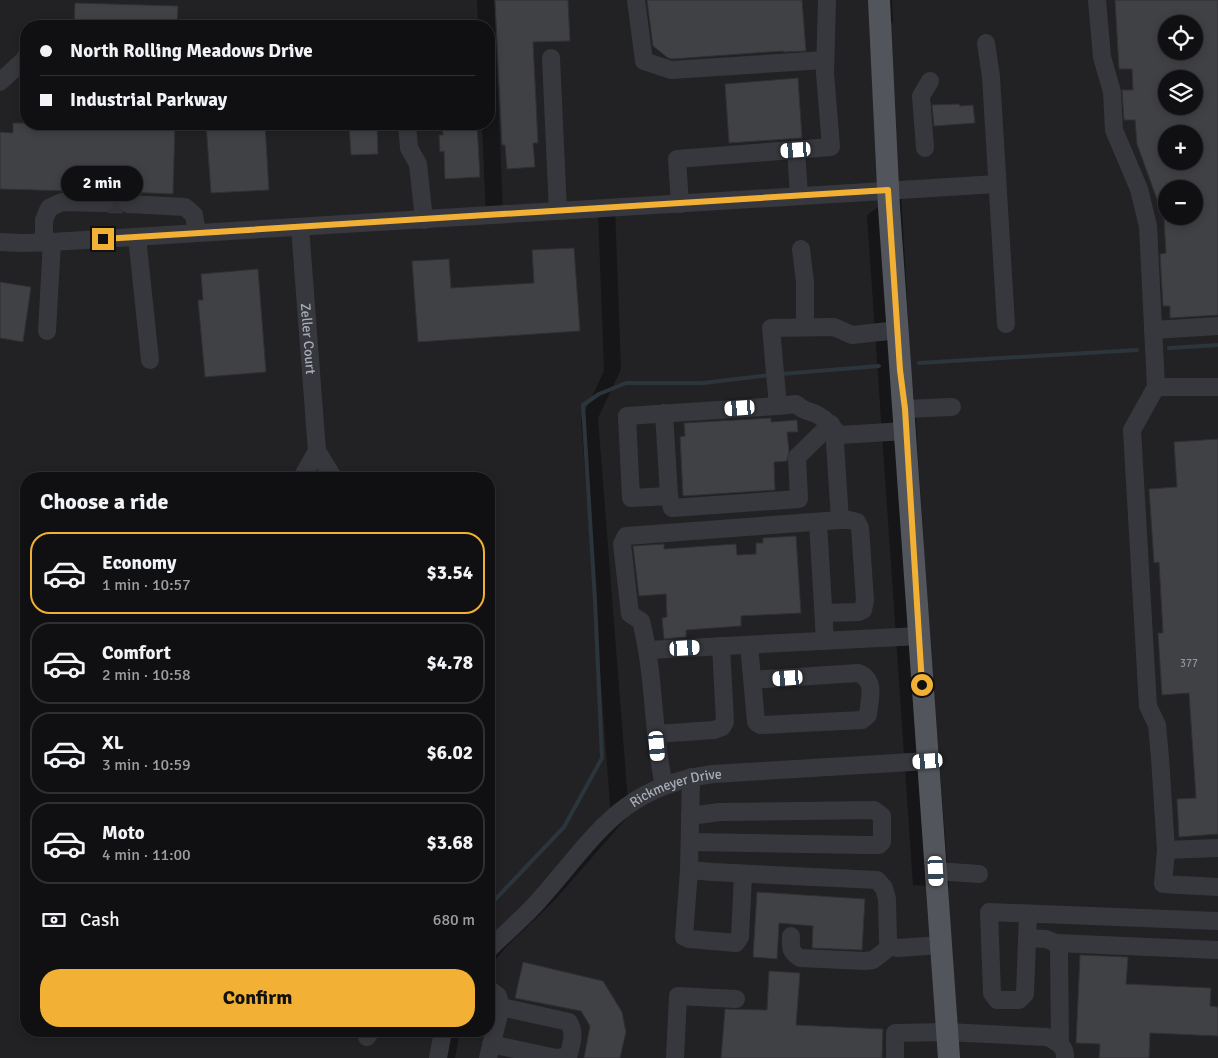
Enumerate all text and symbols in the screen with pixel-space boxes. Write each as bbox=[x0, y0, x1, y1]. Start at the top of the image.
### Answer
map controls bbox=[1158, 15, 1203, 225]
button: locate bbox=[1158, 15, 1203, 60]
text: North Rolling Meadows Drive bbox=[70, 39, 313, 63]
button: layers bbox=[1158, 70, 1203, 115]
text: Industrial Parkway bbox=[70, 88, 227, 112]
button: + bbox=[1158, 125, 1203, 170]
car bbox=[780, 141, 811, 159]
callout: 2 min bbox=[62, 166, 144, 202]
text: 2 min bbox=[83, 173, 121, 193]
button: − bbox=[1158, 180, 1203, 225]
route end bbox=[92, 228, 114, 250]
street label: Zeller Court bbox=[297, 302, 319, 375]
car bbox=[724, 399, 755, 417]
text: Choose a ride bbox=[40, 488, 168, 515]
icon: car bbox=[42, 551, 87, 596]
text: Economy bbox=[102, 551, 176, 575]
text: $3.54 bbox=[427, 561, 473, 585]
text: 1 min · 10:57 bbox=[102, 575, 191, 595]
car bbox=[669, 640, 700, 656]
icon: car bbox=[42, 641, 87, 686]
text: Comfort bbox=[102, 641, 171, 665]
text: $4.78 bbox=[427, 651, 473, 675]
house number: 377 bbox=[1180, 657, 1198, 670]
text: 2 min · 10:58 bbox=[102, 665, 191, 685]
car bbox=[772, 669, 803, 687]
route start bbox=[911, 674, 933, 696]
car bbox=[648, 730, 665, 762]
icon: car bbox=[42, 731, 87, 776]
text: XL bbox=[102, 731, 124, 755]
text: $6.02 bbox=[427, 741, 473, 765]
car bbox=[912, 752, 943, 770]
text: 3 min · 10:59 bbox=[102, 755, 191, 775]
street label: Rickmeyer Drive bbox=[626, 765, 722, 811]
icon: car bbox=[42, 821, 87, 866]
text: Moto bbox=[102, 821, 145, 845]
text: $3.68 bbox=[427, 831, 473, 855]
text: 4 min · 11:00 bbox=[102, 845, 191, 865]
car bbox=[927, 856, 944, 886]
icon: cash bbox=[40, 906, 68, 934]
text: Cash bbox=[80, 908, 120, 932]
text: 680 m bbox=[433, 910, 475, 930]
button: Confirm bbox=[40, 969, 475, 1027]

